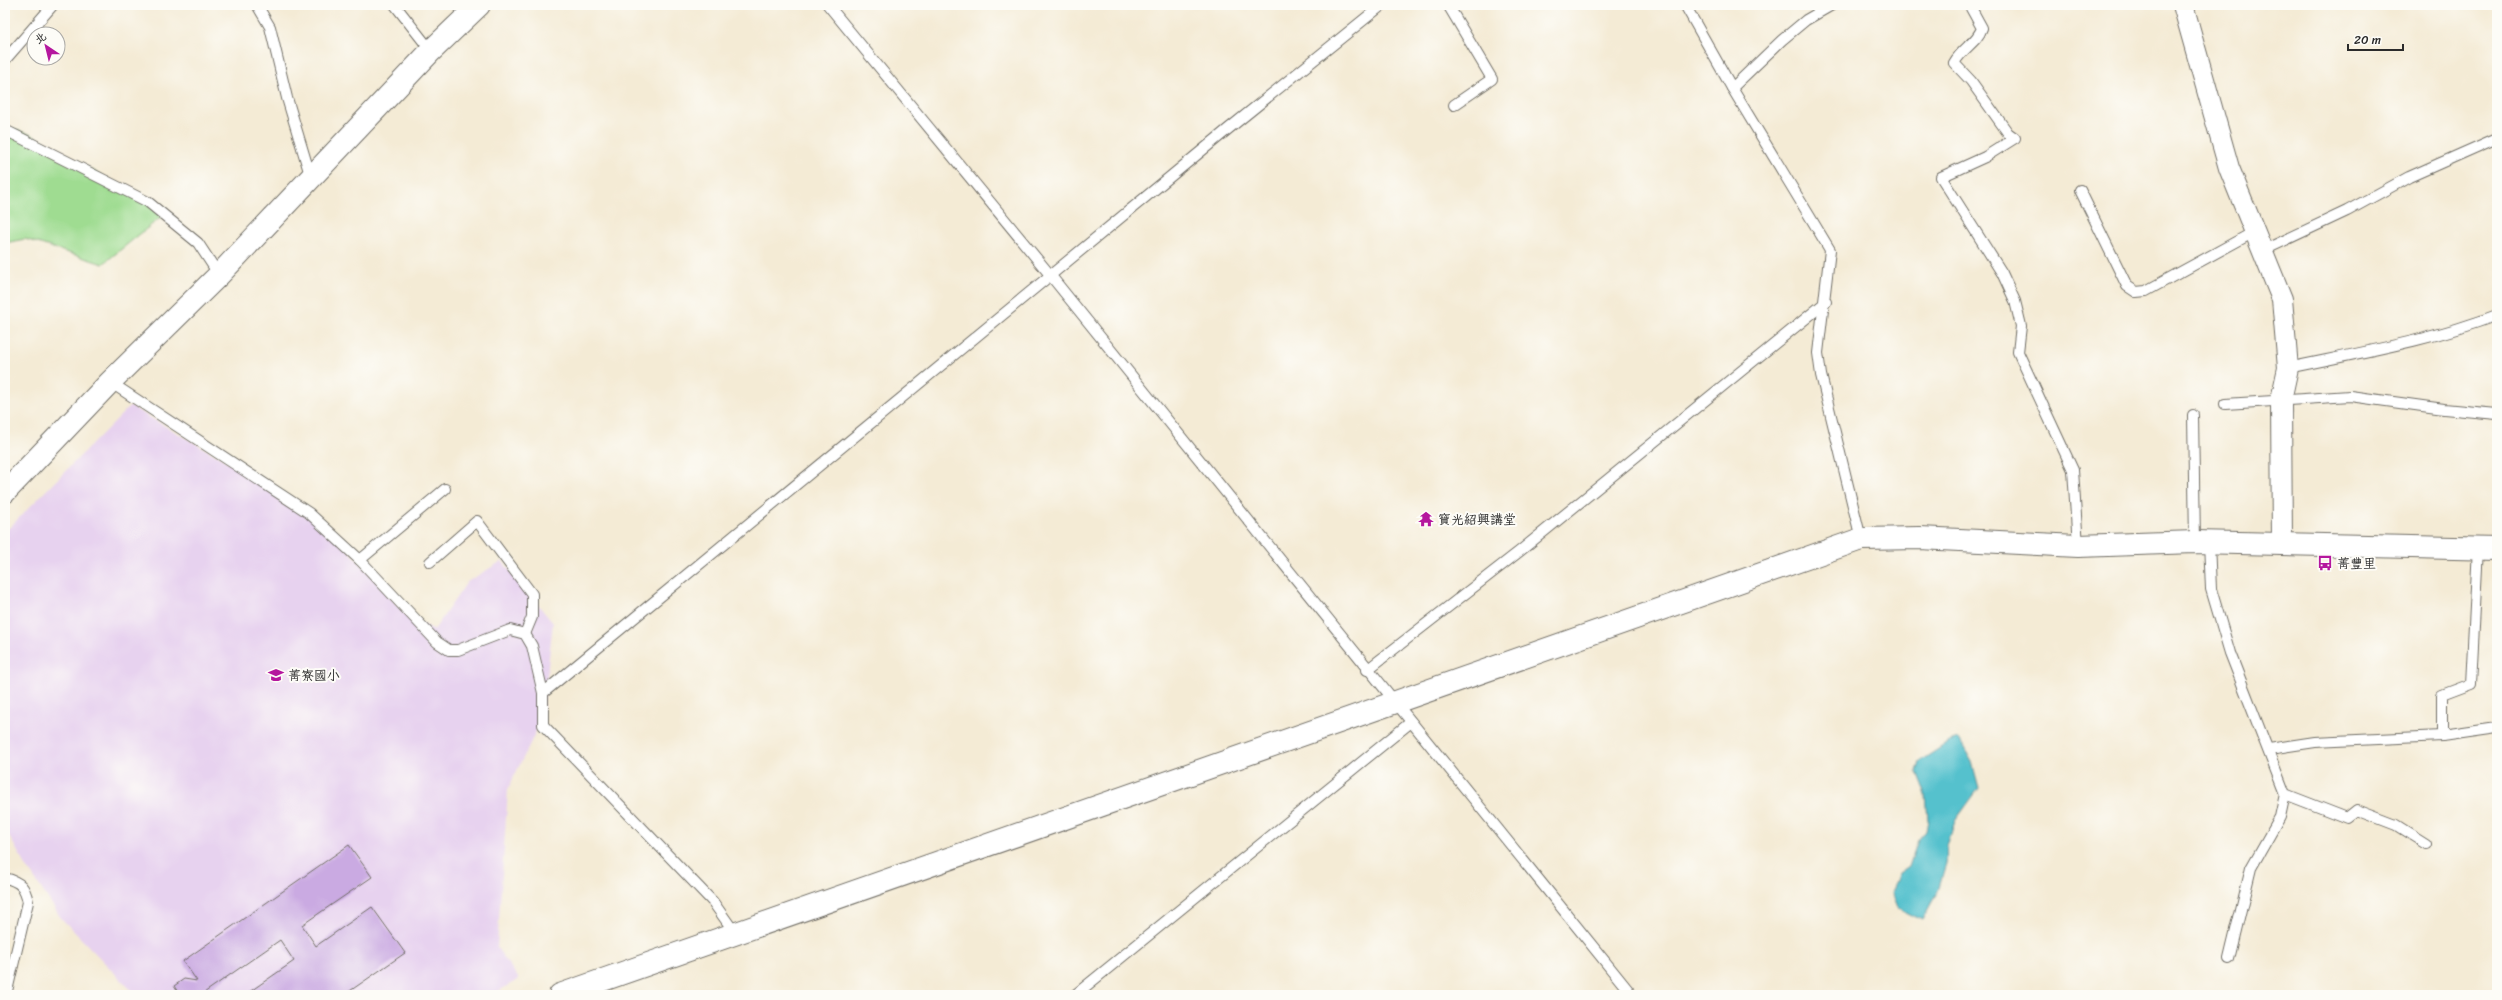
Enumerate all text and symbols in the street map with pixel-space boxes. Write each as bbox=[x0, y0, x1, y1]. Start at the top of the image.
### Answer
north arrow bbox=[26, 26, 66, 66]
scale bar bbox=[2348, 26, 2403, 52]
text: 北 bbox=[31, 27, 51, 49]
text: 20 m bbox=[2354, 29, 2381, 51]
place label: 寶光紹興講堂 bbox=[1438, 508, 1516, 531]
temple icon: 寶光紹興講堂 bbox=[1417, 510, 1435, 528]
place label: 菁豐里 bbox=[2337, 552, 2376, 575]
bus stop icon: 菁豐里 bbox=[2316, 554, 2334, 572]
place label: 菁寮國小 bbox=[288, 664, 340, 687]
school or university icon: 菁寮國小 bbox=[267, 666, 285, 684]

